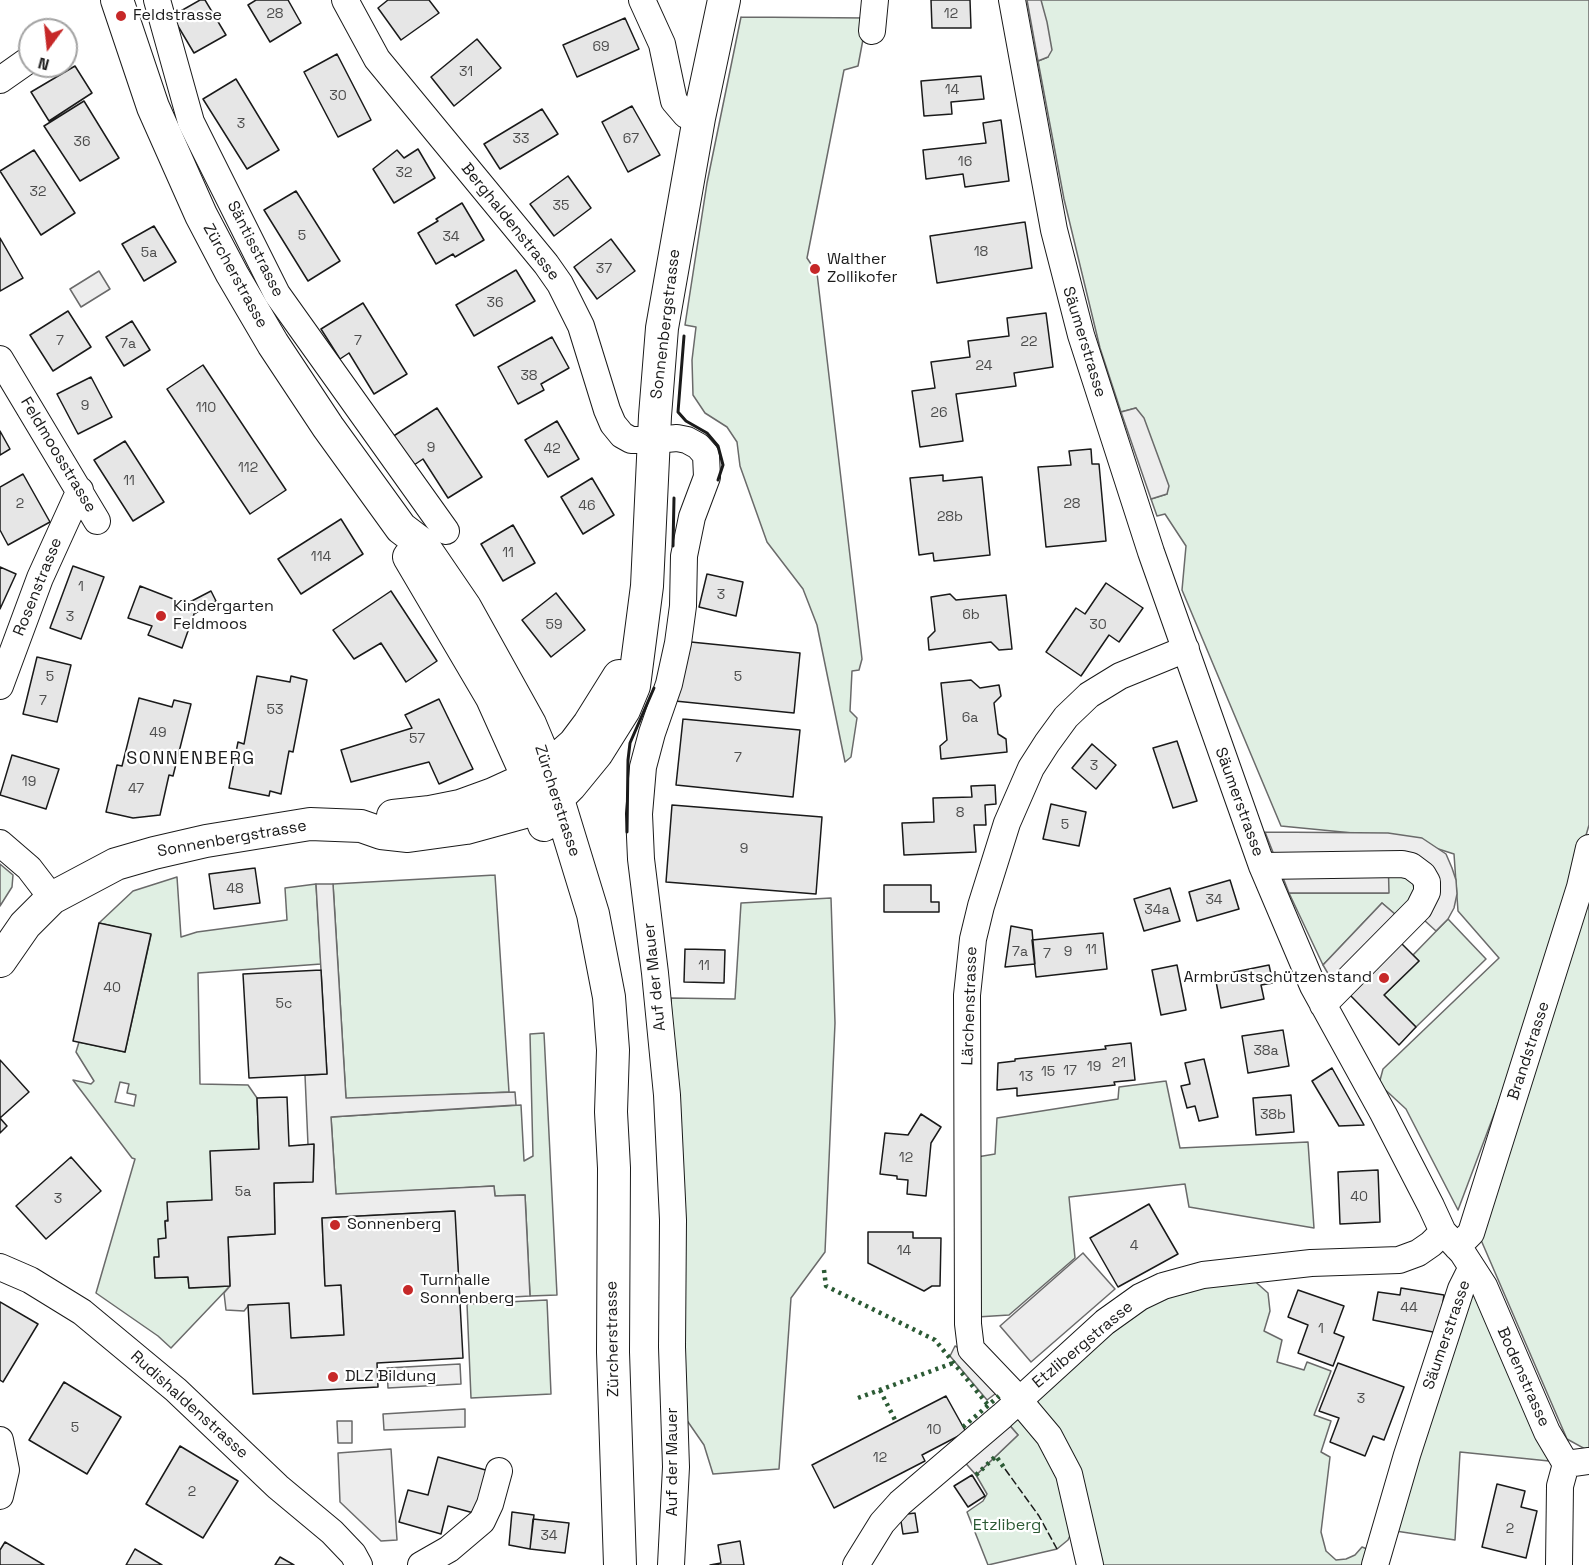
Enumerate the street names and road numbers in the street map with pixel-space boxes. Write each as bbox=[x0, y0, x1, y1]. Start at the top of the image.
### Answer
street label: Berghaldenstrasse bbox=[457, 159, 563, 285]
street label: Säntisstrasse bbox=[223, 198, 287, 300]
street label: Zürcherstrasse bbox=[198, 221, 272, 331]
street label: Sonnenbergstrasse bbox=[647, 248, 685, 400]
street label: Säumerstrasse bbox=[1058, 284, 1110, 400]
street label: Feldmoosstrasse bbox=[16, 394, 100, 516]
street label: Rosenstrasse bbox=[10, 535, 66, 639]
street label: Zürcherstrasse bbox=[530, 743, 584, 859]
street label: Säumerstrasse bbox=[1210, 745, 1268, 859]
street label: Sonnenbergstrasse bbox=[156, 816, 308, 862]
street label: Auf der Mauer bbox=[640, 922, 670, 1032]
street label: Lärchenstrasse bbox=[958, 946, 982, 1066]
street label: Brandstrasse bbox=[1504, 999, 1554, 1103]
street label: Säumerstrasse bbox=[1419, 1278, 1475, 1392]
street label: Zürcherstrasse bbox=[602, 1281, 624, 1397]
street label: Etzlibergstrasse bbox=[1029, 1297, 1137, 1393]
street label: Bodenstrasse bbox=[1492, 1324, 1554, 1430]
street label: Rudishaldenstrasse bbox=[126, 1347, 252, 1463]
street label: Auf der Mauer bbox=[663, 1407, 683, 1517]

